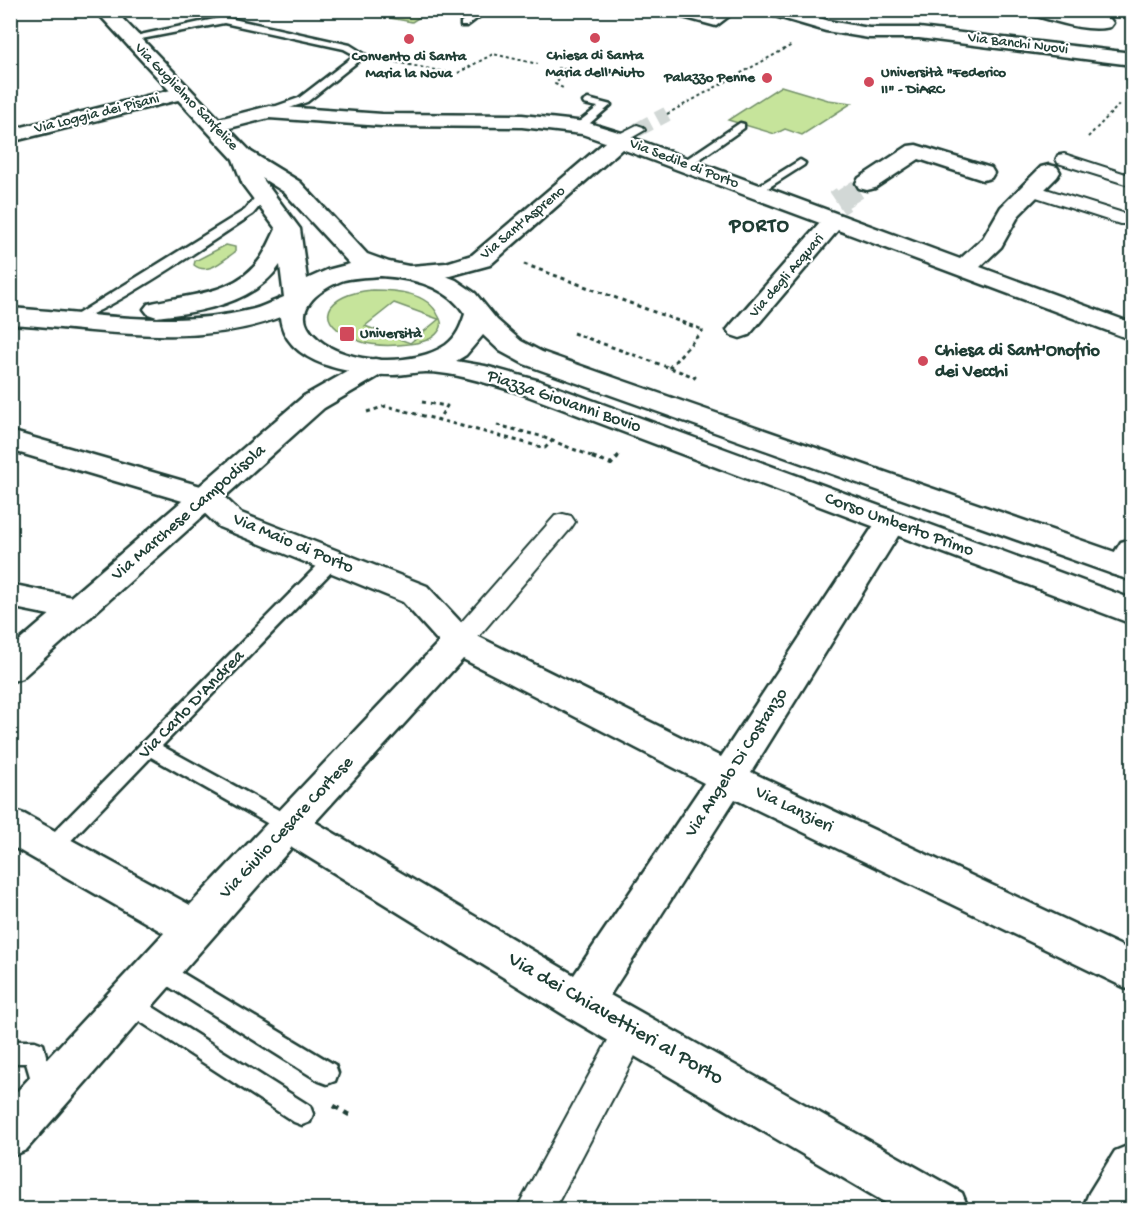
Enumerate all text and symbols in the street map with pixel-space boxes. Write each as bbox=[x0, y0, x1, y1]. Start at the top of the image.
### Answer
street label: Via Banchi Nuovi bbox=[966, 29, 1069, 59]
marker: Chiesa di Santa Maria dell'Aiuto bbox=[588, 31, 602, 45]
marker: Convento di Santa Maria la Nova bbox=[402, 32, 416, 46]
street label: Via Guglielmo Sanfelice bbox=[129, 39, 242, 155]
place label: Chiesa di Santa Maria dell'Aiuto bbox=[545, 47, 645, 82]
place label: Convento di Santa Maria la Nova bbox=[351, 48, 467, 83]
place label: Università "Federico II" - DiARC bbox=[881, 64, 1006, 99]
place label: Palazzo Penne bbox=[663, 69, 756, 87]
marker: Palazzo Penne bbox=[760, 71, 774, 85]
marker: Università "Federico II" - DiARC bbox=[862, 75, 876, 89]
street label: Via Loggia dei Pisani bbox=[32, 90, 161, 138]
street label: Via Sedile di Porto bbox=[626, 135, 741, 193]
street label: Via Sant'Aspreno bbox=[476, 182, 569, 264]
district label: PORTO bbox=[729, 216, 790, 239]
street label: Via degli Acquari bbox=[745, 230, 828, 322]
marker: Università bbox=[338, 325, 356, 343]
place label: Università bbox=[360, 325, 423, 343]
place label: Chiesa di Sant'Onofrio dei Vecchi bbox=[934, 341, 1101, 383]
marker: Chiesa di Sant'Onofrio dei Vecchi bbox=[916, 354, 930, 368]
street label: Piazza Giovanni Bovio bbox=[483, 365, 644, 438]
street label: Via Marchese Campodisola bbox=[107, 440, 271, 586]
street label: Corso Umberto Primo bbox=[821, 488, 977, 562]
street label: Via Maio di Porto bbox=[229, 509, 357, 579]
street label: Via Carlo D'Andrea bbox=[134, 645, 250, 765]
street label: Via Angelo Di Costanzo bbox=[680, 685, 793, 842]
street label: Via Giulio Cesare Cortese bbox=[215, 752, 359, 904]
street label: Via Lanzieri bbox=[750, 782, 837, 838]
street label: Via dei Chiavettieri al Porto bbox=[502, 948, 727, 1092]

